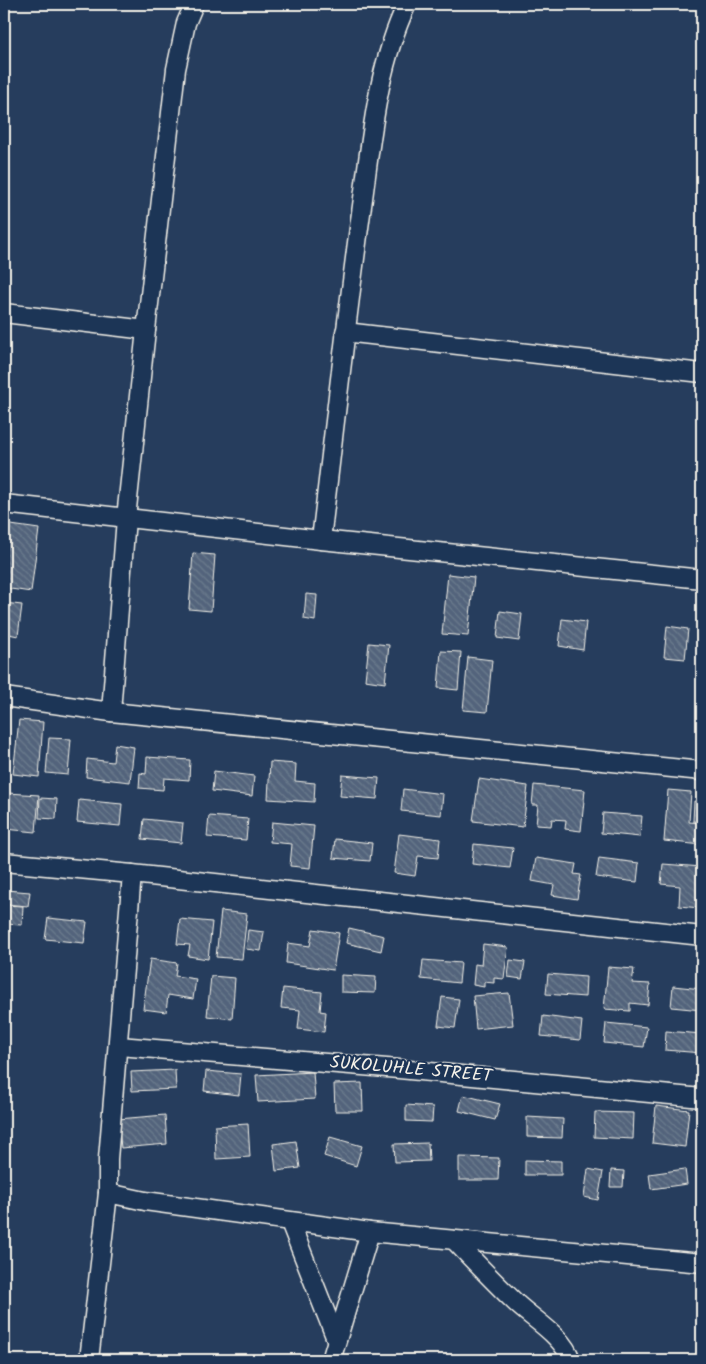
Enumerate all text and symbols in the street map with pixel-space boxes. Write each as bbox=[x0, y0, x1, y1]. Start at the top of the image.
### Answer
street label: SUKOLUHLE STREET bbox=[329, 1048, 495, 1092]

